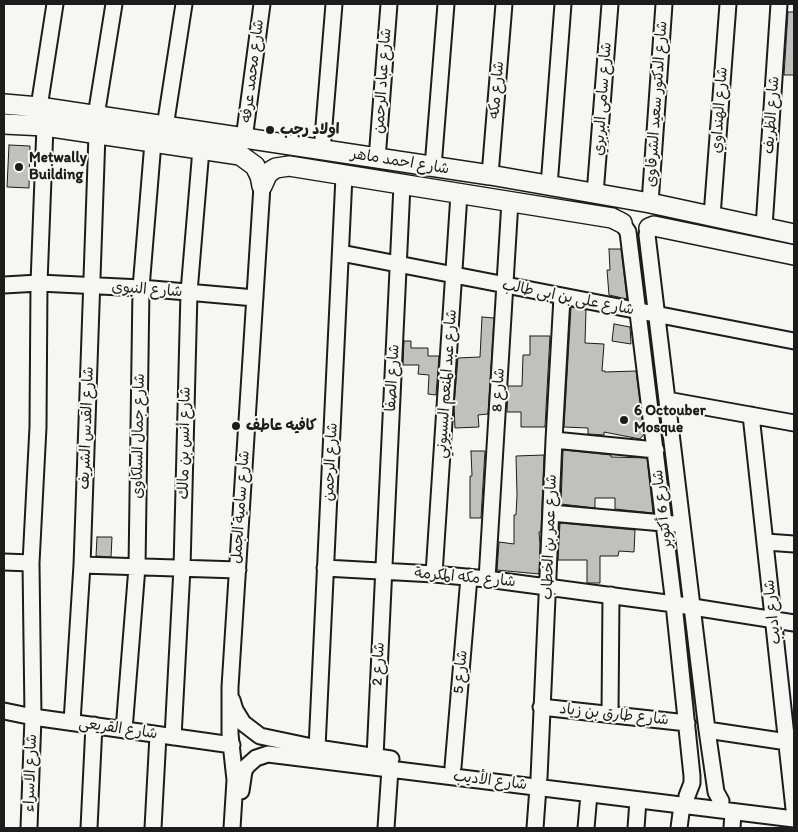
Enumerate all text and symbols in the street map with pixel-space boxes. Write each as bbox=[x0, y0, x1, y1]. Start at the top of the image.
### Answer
street label: شارع محمد عرفه bbox=[238, 18, 268, 124]
street label: شارع الدكتور سعيد الشرقاوى bbox=[642, 20, 672, 188]
street label: شارع عباد الرحمن bbox=[370, 28, 396, 134]
street label: شارع سامى البربري bbox=[590, 42, 616, 156]
street label: شارع مكه bbox=[486, 60, 508, 120]
street label: شارع الهنداوي bbox=[708, 66, 732, 154]
street label: شارع الظريف bbox=[760, 75, 784, 155]
place label: اولاد رجب bbox=[280, 121, 340, 139]
marker: اولاد رجب bbox=[264, 124, 276, 136]
street label: شارع احمد ماهر bbox=[349, 145, 451, 179]
place label: Metwally Building bbox=[29, 149, 87, 184]
marker: Metwally Building bbox=[13, 161, 25, 173]
street label: شارع على بن ابى طالب bbox=[501, 276, 635, 320]
street label: شارع النبوى bbox=[111, 279, 183, 301]
street label: شارع عبد المنعم البسيوني bbox=[433, 309, 461, 459]
street label: شارع الصفا bbox=[382, 344, 404, 412]
street label: شارع القدس الشريف bbox=[76, 366, 98, 490]
street label: شارع 8 bbox=[489, 368, 509, 412]
street label: شارع جمال السلكاوى bbox=[129, 373, 149, 499]
street label: شارع أنس بن مالك bbox=[175, 386, 195, 500]
place label: 6 Octouber Mosque bbox=[634, 402, 706, 437]
marker: 6 Octouber Mosque bbox=[618, 414, 630, 426]
place label: كافيه عاطف bbox=[246, 417, 317, 435]
marker: كافيه عاطف bbox=[230, 420, 242, 432]
street label: شارع الرحمن bbox=[320, 422, 342, 502]
street label: شارع سامية الجمل bbox=[228, 450, 254, 564]
street label: شارع 6 أكتوبر bbox=[649, 469, 677, 549]
street label: شارع عمر بن الخطاب bbox=[539, 474, 561, 600]
street label: شارع مكه المكرمة bbox=[414, 565, 516, 591]
street label: شارع اديب bbox=[761, 579, 785, 645]
street label: شارع 2 bbox=[369, 642, 389, 686]
street label: شارع 5 bbox=[450, 649, 472, 695]
street label: شارع طارق بن زياد bbox=[558, 700, 670, 730]
street label: شارع القريعى bbox=[77, 715, 159, 743]
street label: شارع الاسراء bbox=[21, 734, 41, 812]
street label: شارع الأديب bbox=[452, 768, 528, 794]

